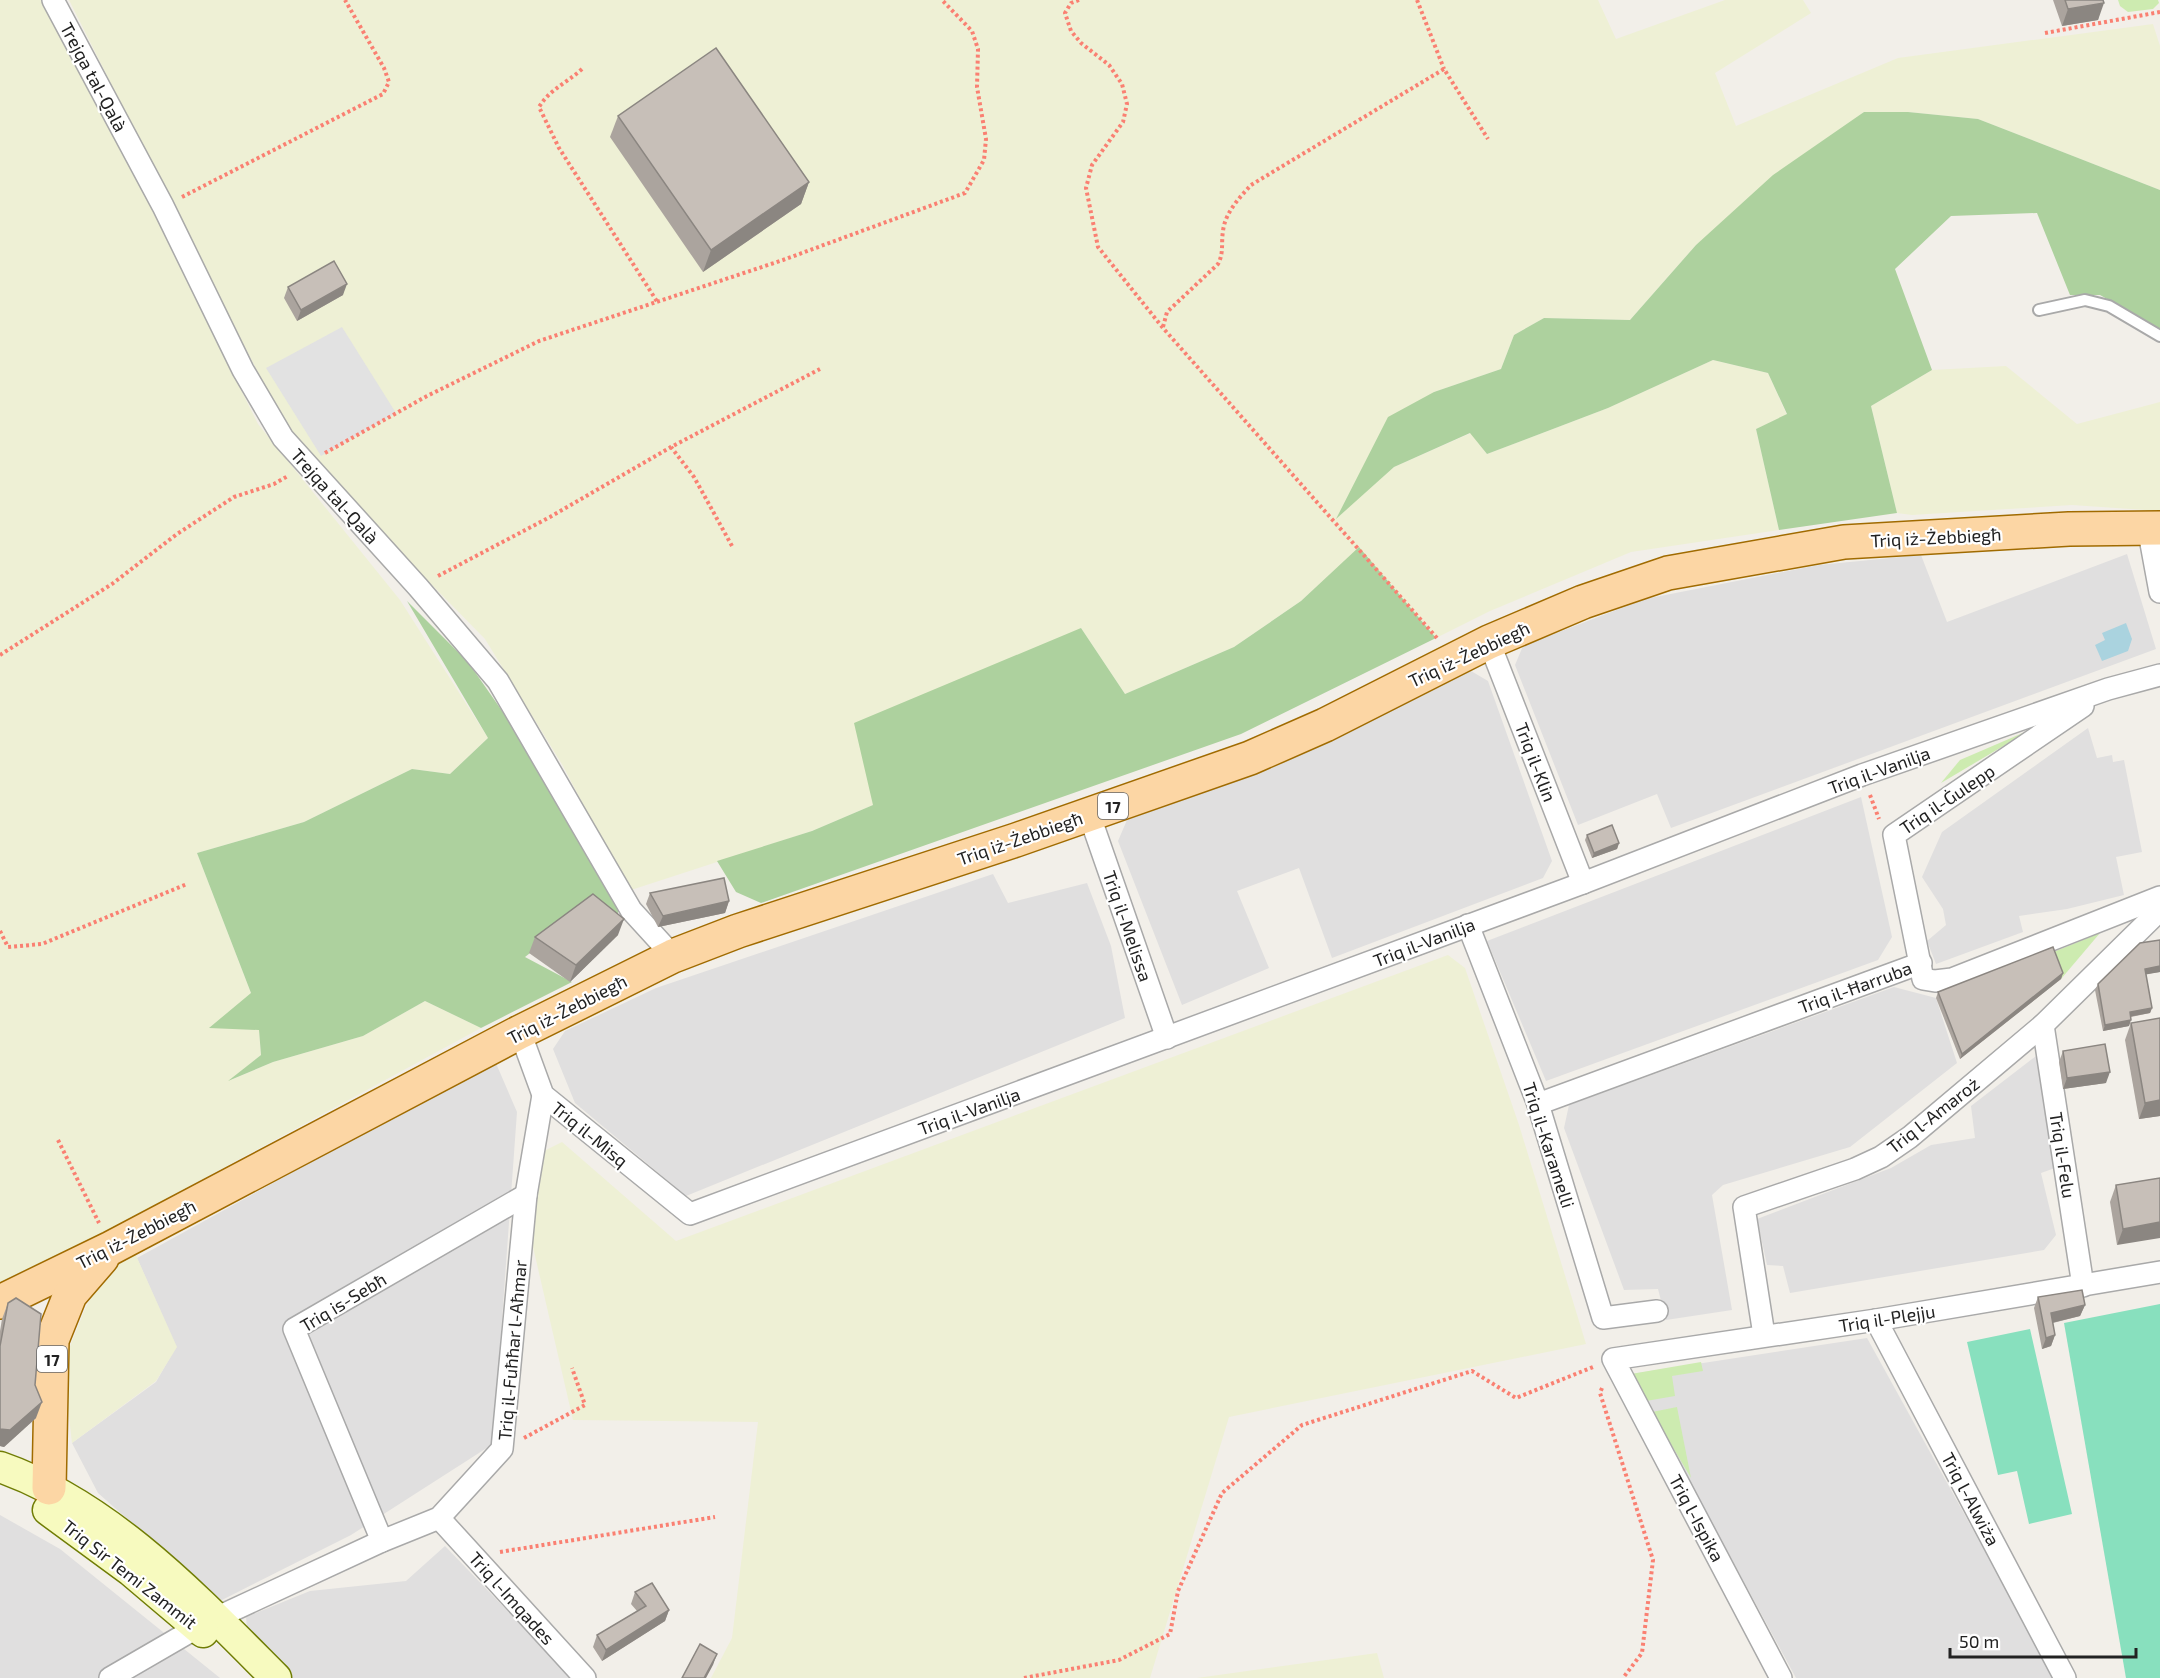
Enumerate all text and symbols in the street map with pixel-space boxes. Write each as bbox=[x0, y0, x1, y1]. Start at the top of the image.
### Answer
street label: Trejqa tal-Qalà bbox=[56, 19, 132, 135]
street label: Trejqa tal-Qalà bbox=[286, 444, 384, 548]
street label: Triq iż-Żebbiegħ bbox=[1870, 523, 2002, 551]
street label: Triq iż-Żebbiegħ bbox=[1405, 616, 1533, 692]
street label: Triq il-Klin bbox=[1511, 719, 1561, 805]
street label: Triq il-Vanilja bbox=[1825, 741, 1933, 799]
street label: Triq il-Ġulepp bbox=[1895, 759, 1999, 839]
road number: 17 bbox=[1098, 793, 1128, 819]
street label: Triq iż-Żebbiegħ bbox=[954, 806, 1086, 870]
street label: Triq il-Melissa bbox=[1099, 868, 1157, 984]
street label: Triq il-Vanilja bbox=[1370, 913, 1478, 971]
street label: Triq il-Ħarruba bbox=[1795, 956, 1915, 1018]
street label: Triq iż-Żebbiegħ bbox=[504, 969, 630, 1049]
street label: Triq l-Amaroż bbox=[1882, 1072, 1984, 1158]
street label: Triq il-Karamelli bbox=[1518, 1080, 1580, 1210]
street label: Triq il-Vanilja bbox=[915, 1082, 1023, 1140]
street label: Triq il-Misq bbox=[547, 1097, 633, 1171]
street label: Triq il-Felu bbox=[2045, 1110, 2081, 1200]
street label: Triq iż-Żebbiegħ bbox=[73, 1194, 199, 1274]
street label: Triq il-Fuħħar l-Aħmar bbox=[493, 1259, 531, 1441]
street label: Triq is-Sebħ bbox=[296, 1268, 390, 1336]
street label: Triq il-Plejju bbox=[1837, 1300, 1937, 1336]
road number: 17 bbox=[37, 1346, 67, 1372]
street label: Triq l-Alwiża bbox=[1937, 1449, 2005, 1549]
street label: Triq l-Ispika bbox=[1665, 1471, 1729, 1565]
street label: Triq Sir Temi Zammit bbox=[58, 1515, 202, 1634]
street label: Triq l-Imqades bbox=[464, 1547, 560, 1649]
scale bar bbox=[1950, 1621, 2136, 1659]
text: 50 m bbox=[1959, 1630, 1999, 1652]

